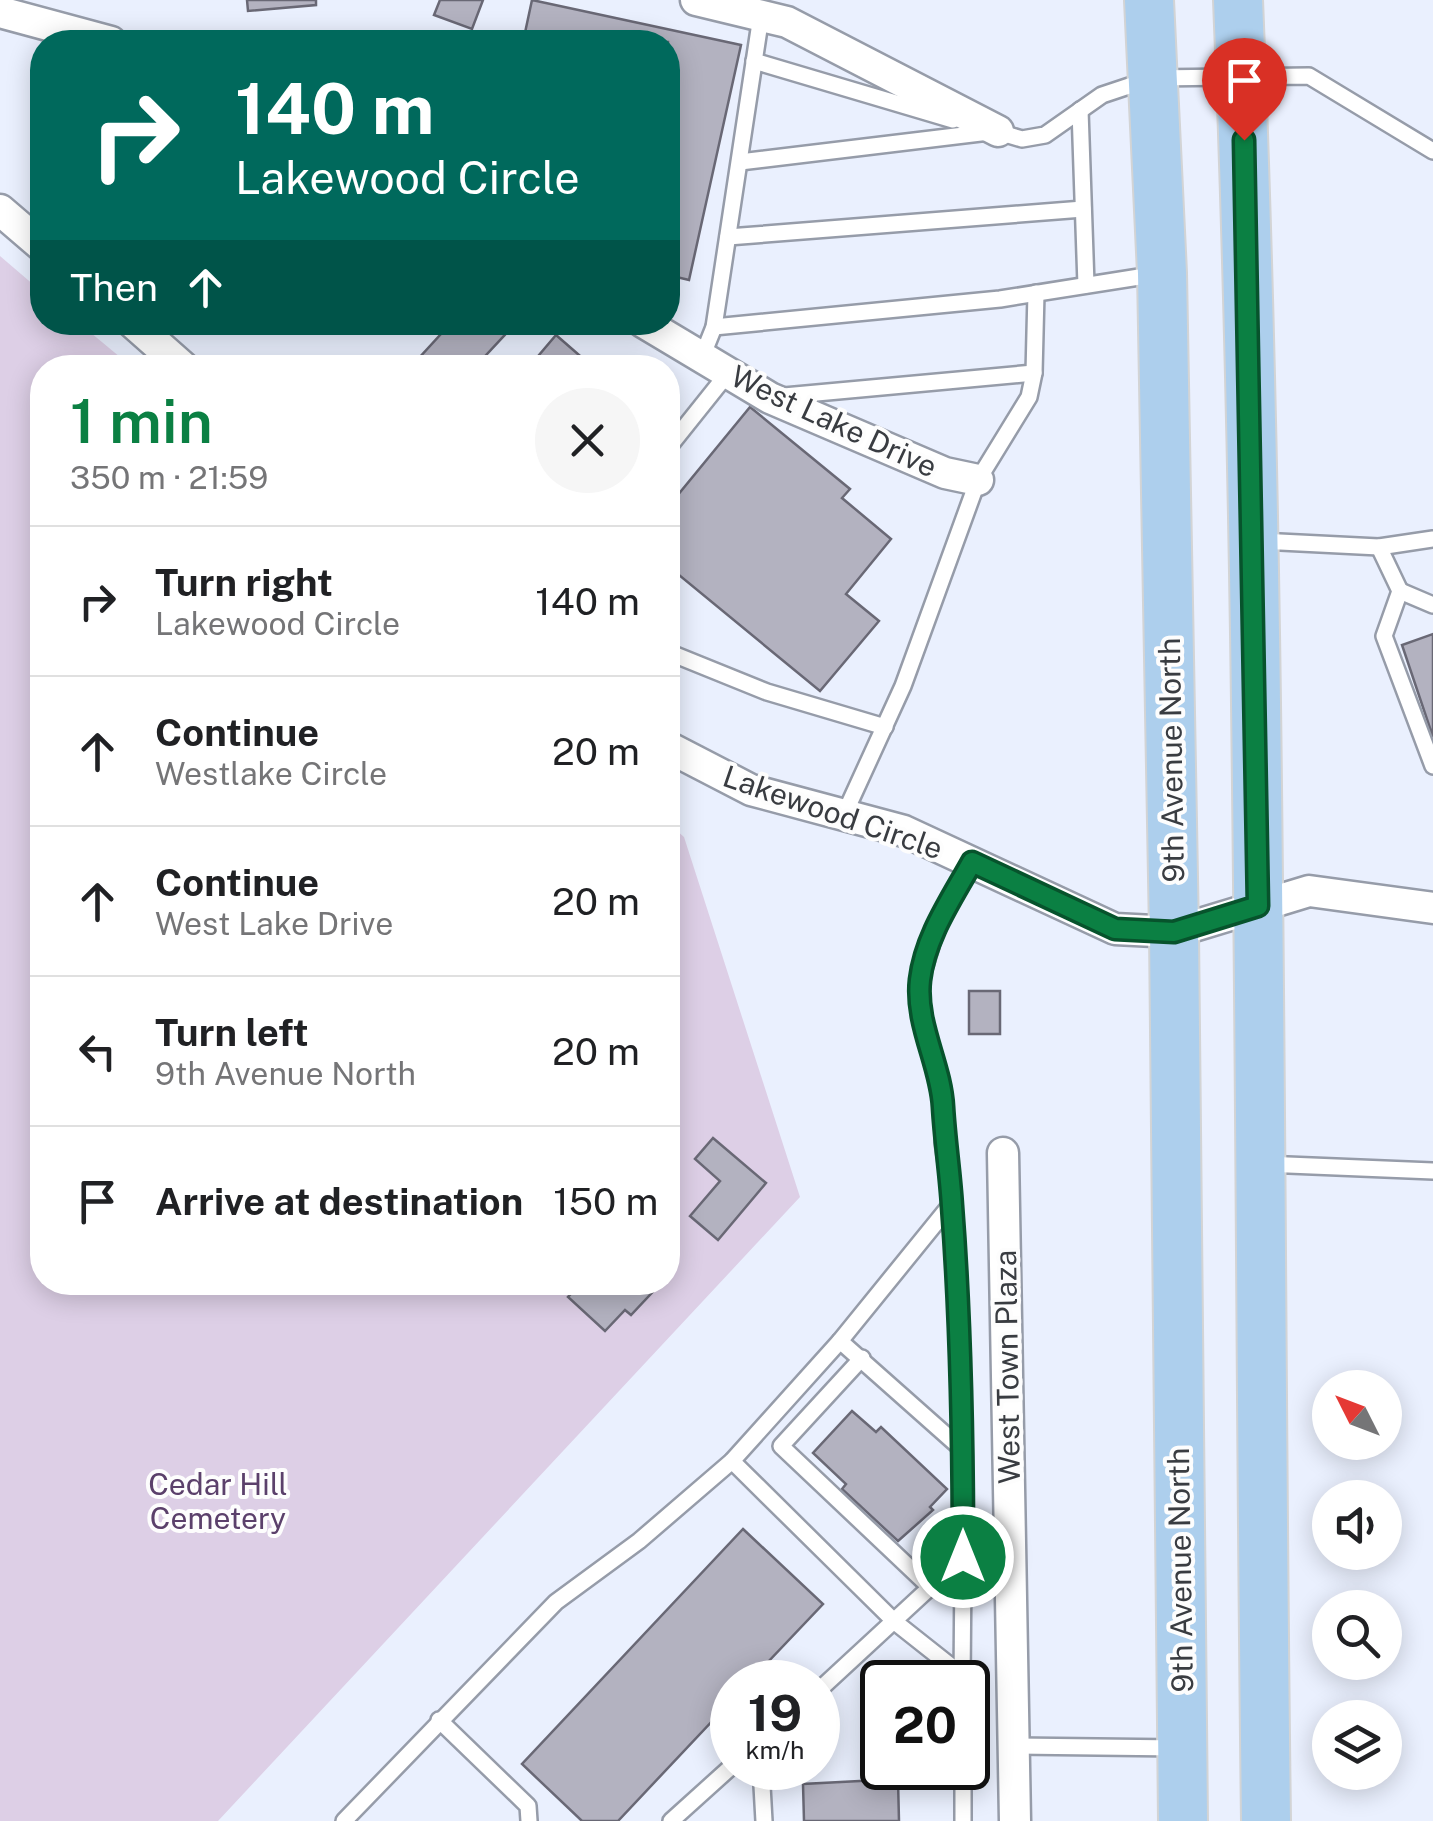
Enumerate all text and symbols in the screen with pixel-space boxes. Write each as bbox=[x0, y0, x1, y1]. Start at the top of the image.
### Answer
pin bbox=[1202, 38, 1287, 141]
icon: arrive bbox=[1217, 53, 1272, 108]
text: 140 m bbox=[235, 67, 434, 150]
icon: right bbox=[70, 70, 200, 200]
text: Lakewood Circle bbox=[235, 151, 580, 204]
icon: ahead bbox=[178, 260, 233, 315]
text: Then bbox=[70, 265, 158, 310]
street label: West Lake Drive bbox=[725, 357, 943, 485]
text: 1 min bbox=[70, 386, 213, 457]
button: close bbox=[535, 388, 640, 493]
text: 350 m · 21:59 bbox=[70, 459, 268, 496]
text: Turn right bbox=[155, 560, 333, 605]
icon: right bbox=[70, 574, 125, 629]
text: 140 m bbox=[535, 579, 640, 624]
text: Lakewood Circle bbox=[155, 605, 400, 642]
street label: 9th Avenue North bbox=[1151, 637, 1191, 883]
text: Continue bbox=[155, 710, 319, 755]
icon: ahead bbox=[70, 724, 125, 779]
text: 20 m bbox=[552, 729, 640, 774]
text: Westlake Circle bbox=[155, 755, 387, 792]
street label: Lakewood Circle bbox=[719, 758, 947, 866]
text: Continue bbox=[155, 860, 319, 905]
icon: ahead bbox=[70, 874, 125, 929]
text: 20 m bbox=[552, 879, 640, 924]
text: West Lake Drive bbox=[155, 905, 393, 942]
text: Turn left bbox=[155, 1010, 309, 1055]
icon: left bbox=[70, 1024, 125, 1079]
text: 20 m bbox=[552, 1029, 640, 1074]
text: 9th Avenue North bbox=[155, 1055, 416, 1092]
icon: arrive bbox=[70, 1174, 125, 1229]
text: Arrive at destination bbox=[155, 1179, 523, 1224]
text: 150 m bbox=[553, 1179, 658, 1224]
street label: West Town Plaza bbox=[987, 1250, 1027, 1484]
north arrow bbox=[1312, 1370, 1402, 1460]
map controls bbox=[1312, 1370, 1402, 1790]
street label: 9th Avenue North bbox=[1160, 1447, 1200, 1693]
park label: Cedar Hill Cemetery bbox=[148, 1466, 288, 1536]
button: sound bbox=[1312, 1480, 1402, 1570]
position arrow bbox=[911, 1505, 1015, 1609]
button: search bbox=[1312, 1590, 1402, 1680]
speed limit sign: 20 bbox=[860, 1660, 990, 1790]
text: 19 bbox=[748, 1683, 802, 1742]
button: layers bbox=[1312, 1700, 1402, 1790]
text: km/h bbox=[746, 1735, 804, 1765]

